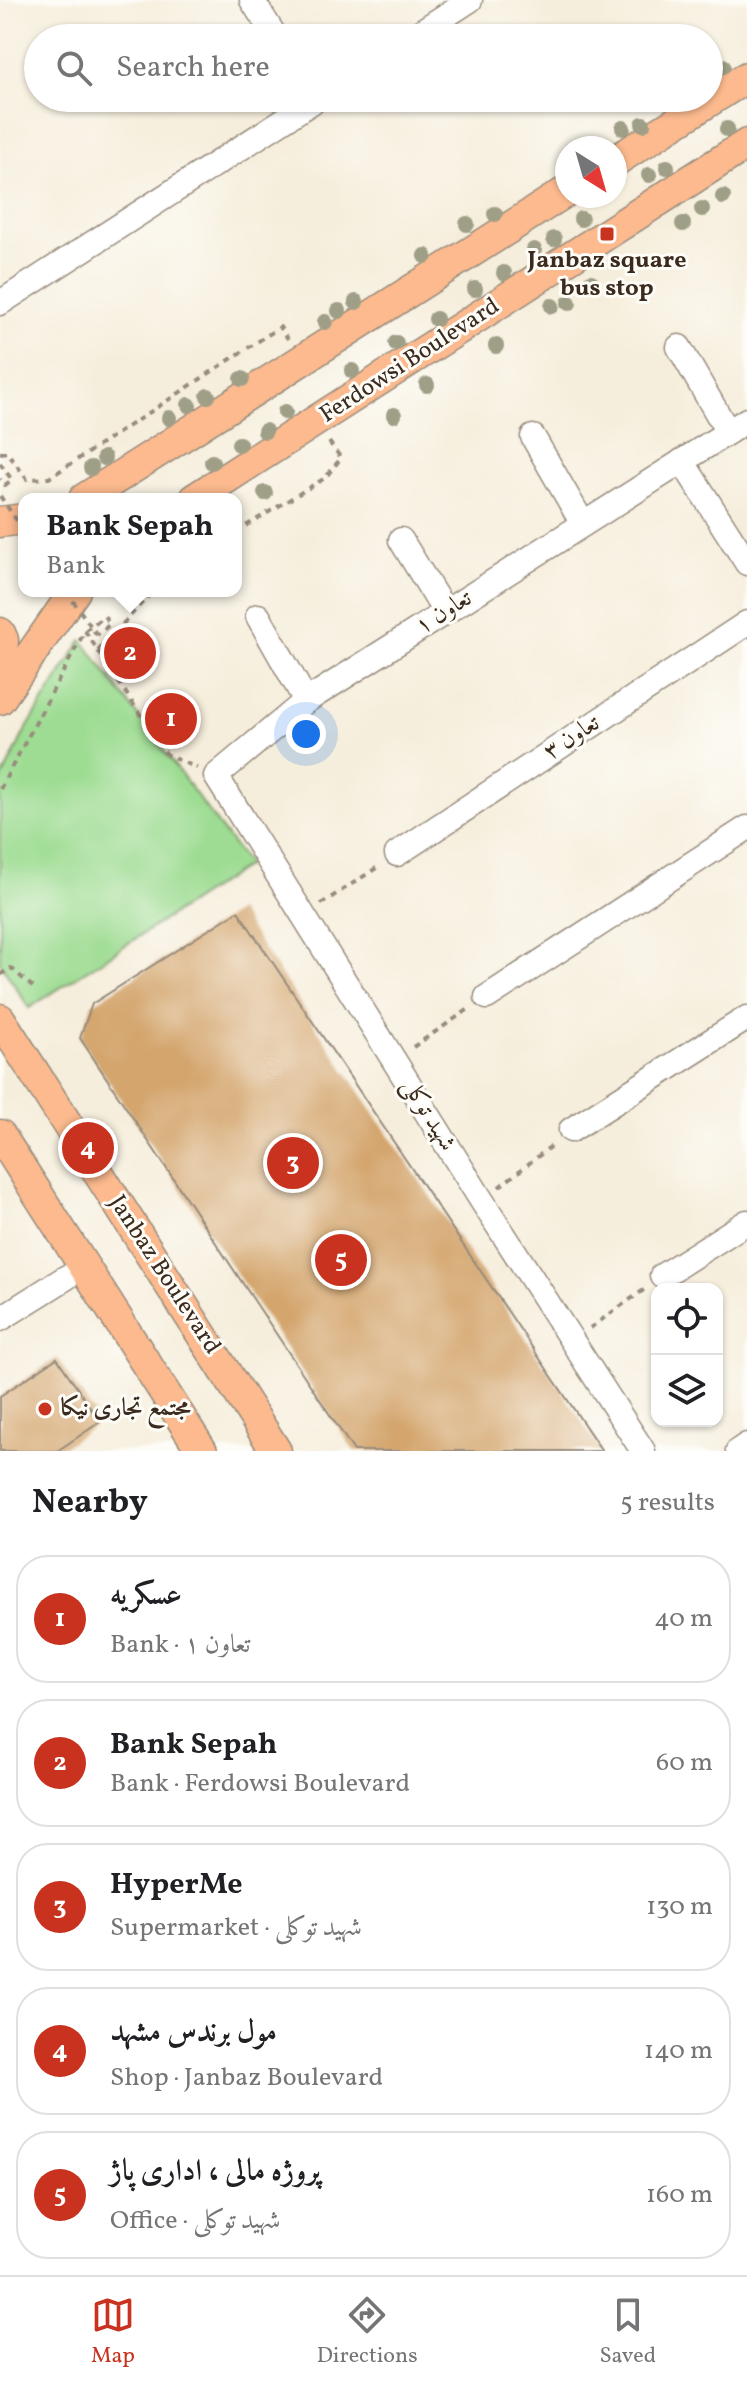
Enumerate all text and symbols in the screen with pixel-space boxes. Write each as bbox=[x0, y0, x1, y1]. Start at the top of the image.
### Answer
search box bbox=[24, 24, 723, 112]
icon: search bbox=[52, 46, 96, 90]
text: Search here bbox=[116, 47, 270, 89]
north arrow bbox=[555, 136, 627, 208]
marker: Janbaz square bus stop bbox=[598, 225, 616, 243]
place label: Janbaz square bus stop bbox=[526, 244, 687, 306]
street label: Ferdowsi Boulevard bbox=[313, 290, 507, 432]
popup bbox=[18, 493, 242, 597]
text: Bank Sepah bbox=[46, 506, 214, 548]
text: Bank bbox=[46, 548, 105, 584]
street label: تعاون ۱ bbox=[409, 582, 479, 644]
pin: 2 bbox=[104, 623, 156, 683]
pin: 1 bbox=[145, 689, 197, 749]
street label: تعاون ۳ bbox=[537, 707, 607, 769]
your location bbox=[286, 714, 326, 754]
street label: شهید توکلی bbox=[392, 1072, 464, 1158]
pin: 4 bbox=[62, 1118, 114, 1178]
pin: 3 bbox=[267, 1133, 319, 1193]
street label: Janbaz Boulevard bbox=[100, 1189, 228, 1361]
pin: 5 bbox=[315, 1230, 367, 1290]
map controls bbox=[651, 1283, 723, 1427]
button: locate bbox=[651, 1283, 723, 1355]
button: layers bbox=[651, 1355, 723, 1427]
place label: مجتمع تجاری نیکا bbox=[61, 1392, 191, 1429]
marker: مجتمع تجاری نیکا bbox=[36, 1400, 54, 1418]
text: Nearby bbox=[32, 1480, 148, 1527]
text: 5 results bbox=[620, 1485, 715, 1521]
text: عسکریه bbox=[110, 1575, 182, 1617]
text: 1 bbox=[55, 1601, 65, 1637]
text: 40 m bbox=[654, 1601, 713, 1637]
text: Bank · تعاون ۱ bbox=[110, 1627, 250, 1663]
text: Bank Sepah bbox=[110, 1724, 277, 1766]
text: 2 bbox=[53, 1745, 67, 1781]
text: 60 m bbox=[656, 1745, 713, 1781]
text: Bank · Ferdowsi Boulevard bbox=[110, 1766, 410, 1802]
text: HyperMe bbox=[110, 1864, 243, 1906]
text: 3 bbox=[53, 1889, 67, 1925]
text: 130 m bbox=[646, 1889, 713, 1925]
text: Supermarket · شهید توکلی bbox=[110, 1910, 362, 1946]
text: مول برندس مشهد bbox=[110, 2012, 277, 2054]
text: 4 bbox=[52, 2033, 68, 2069]
text: 140 m bbox=[644, 2033, 713, 2069]
text: Shop · Janbaz Boulevard bbox=[110, 2060, 383, 2096]
text: پروژه مالی ، اداری پاژ bbox=[110, 2151, 321, 2193]
text: 5 bbox=[54, 2177, 66, 2213]
text: 160 m bbox=[646, 2177, 713, 2213]
text: Office · شهید توکلی bbox=[110, 2203, 280, 2239]
tab: Map bbox=[91, 2293, 135, 2372]
tab: Directions bbox=[317, 2293, 418, 2372]
tab: Saved bbox=[599, 2293, 656, 2372]

